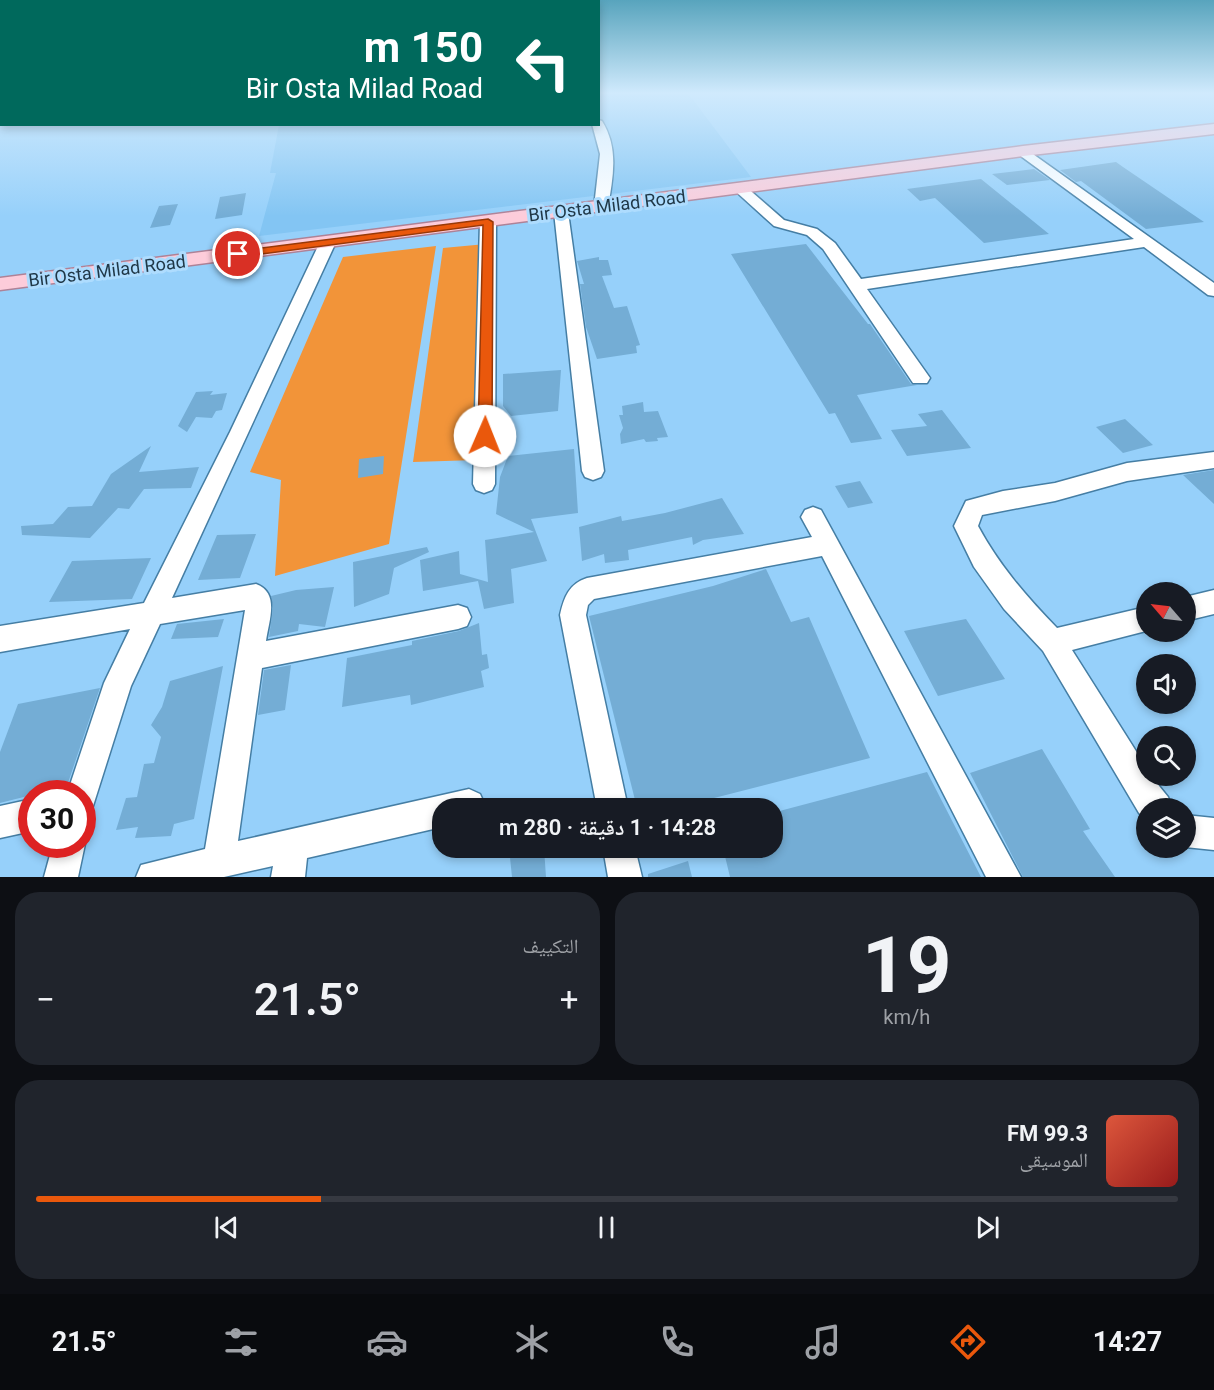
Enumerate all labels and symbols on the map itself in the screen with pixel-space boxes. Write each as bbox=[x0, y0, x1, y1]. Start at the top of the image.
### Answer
street label: Bir Osta Milad Road bbox=[527, 185, 687, 226]
pin bbox=[212, 228, 263, 279]
street label: Bir Osta Milad Road bbox=[27, 250, 187, 291]
position arrow bbox=[453, 404, 517, 468]
north arrow bbox=[1136, 582, 1196, 642]
speed limit sign: 30 bbox=[18, 780, 96, 858]

